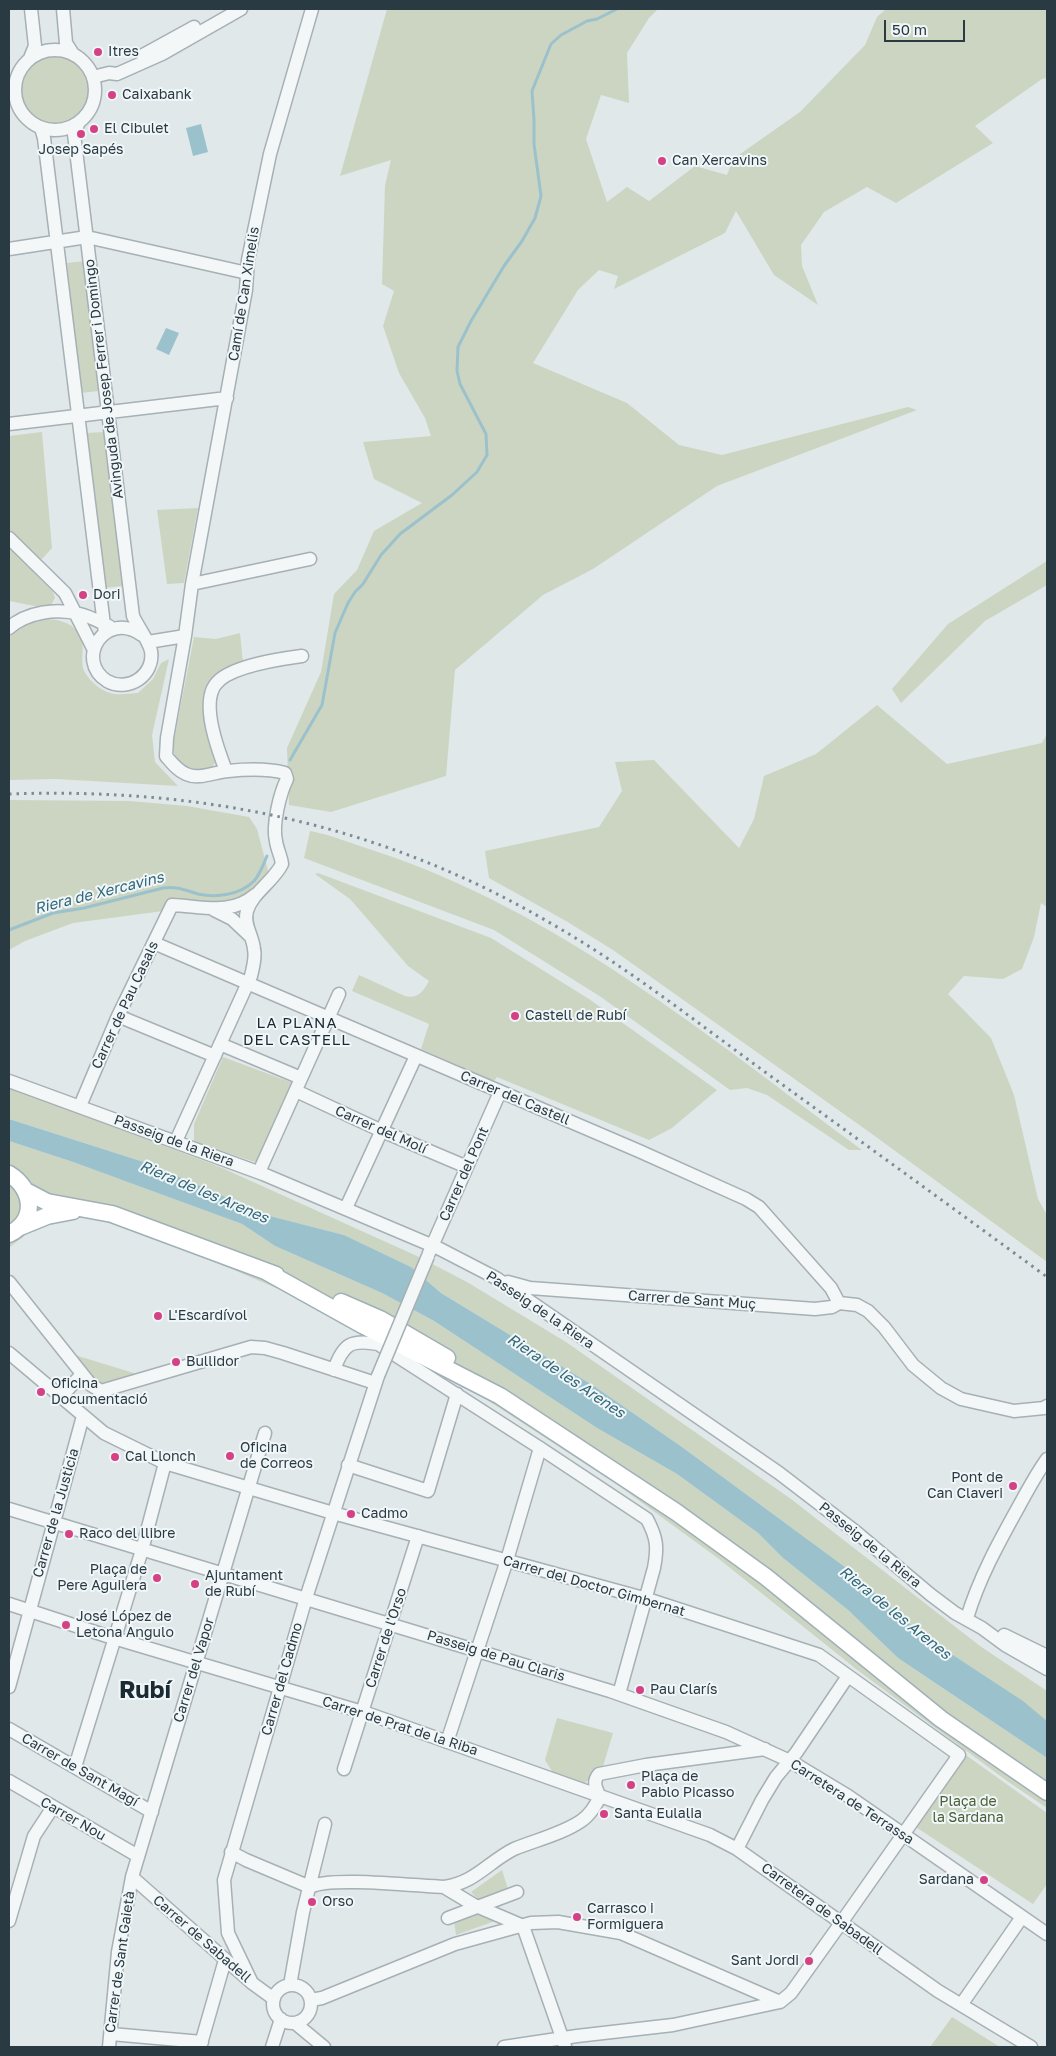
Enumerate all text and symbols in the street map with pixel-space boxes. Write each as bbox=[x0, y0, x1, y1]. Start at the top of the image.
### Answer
scale bar bbox=[886, 10, 967, 42]
text: 50 m bbox=[892, 20, 927, 38]
place label: Itres bbox=[108, 44, 139, 60]
marker: Itres bbox=[92, 46, 104, 58]
place label: Caixabank bbox=[122, 87, 192, 103]
marker: Caixabank bbox=[106, 89, 118, 101]
place label: El Cibulet bbox=[104, 121, 169, 137]
marker: El Cibulet bbox=[88, 123, 100, 135]
marker: Josep Sapés bbox=[75, 128, 87, 140]
place label: Josep Sapés bbox=[39, 142, 123, 158]
place label: Can Xercavins bbox=[672, 153, 767, 169]
marker: Can Xercavins bbox=[656, 155, 668, 167]
street label: Camí de Can Ximelis bbox=[225, 226, 263, 362]
street label: Avinguda de Josep Ferrer i Domingo bbox=[81, 258, 127, 500]
place label: Dori bbox=[93, 587, 120, 603]
marker: Dori bbox=[77, 589, 89, 601]
water label: Riera de Xercavins bbox=[33, 868, 165, 918]
street label: Carrer de Pau Casals bbox=[88, 938, 162, 1072]
place label: Castell de Rubí bbox=[525, 1008, 626, 1024]
marker: Castell de Rubí bbox=[509, 1010, 521, 1022]
district label: LA PLANA DEL CASTELL bbox=[242, 1014, 352, 1049]
street label: Carrer del Castell bbox=[458, 1067, 572, 1129]
street label: Carrer del Molí bbox=[333, 1102, 429, 1158]
street label: Passeig de la Riera bbox=[112, 1111, 236, 1171]
street label: Carrer del Pont bbox=[436, 1124, 492, 1224]
water label: Riera de les Arenes bbox=[137, 1157, 271, 1227]
street label: Passeig de la Riera bbox=[483, 1268, 597, 1352]
street label: Carrer de Sant Muç bbox=[628, 1287, 756, 1313]
place label: L'Escardívol bbox=[168, 1308, 247, 1324]
marker: L'Escardívol bbox=[152, 1310, 164, 1322]
water label: Riera de les Arenes bbox=[504, 1330, 628, 1422]
place label: Bullidor bbox=[186, 1354, 239, 1370]
marker: Bullidor bbox=[170, 1356, 182, 1368]
place label: Oficina Documentació bbox=[51, 1376, 148, 1408]
marker: Oficina Documentació bbox=[35, 1386, 47, 1398]
place label: Oficina de Correos bbox=[240, 1440, 313, 1472]
street label: Carrer de la Justicia bbox=[29, 1446, 83, 1580]
place label: Cal Llonch bbox=[125, 1449, 196, 1465]
marker: Oficina de Correos bbox=[224, 1450, 236, 1462]
marker: Cal Llonch bbox=[109, 1451, 121, 1463]
place label: Pont de Can Claveri bbox=[927, 1470, 1003, 1502]
marker: Pont de Can Claveri bbox=[1007, 1480, 1019, 1492]
street label: Passeig de la Riera bbox=[816, 1499, 924, 1591]
place label: Cadmo bbox=[361, 1506, 408, 1522]
marker: Cadmo bbox=[345, 1508, 357, 1520]
place label: Raco del llibre bbox=[79, 1526, 175, 1542]
marker: Raco del llibre bbox=[63, 1528, 75, 1540]
street label: Carrer del Doctor Gimbernat bbox=[501, 1552, 687, 1620]
place label: Plaça de Pere Aguilera bbox=[57, 1562, 147, 1594]
water label: Riera de les Arenes bbox=[836, 1563, 954, 1663]
place label: Ajuntament de Rubí bbox=[205, 1568, 283, 1600]
marker: Plaça de Pere Aguilera bbox=[151, 1572, 163, 1584]
marker: Ajuntament de Rubí bbox=[189, 1578, 201, 1590]
street label: Carrer de l'Orso bbox=[362, 1586, 410, 1690]
place label: José López de Letona Angulo bbox=[76, 1609, 174, 1641]
street label: Carrer del Vapor bbox=[170, 1615, 218, 1725]
marker: José López de Letona Angulo bbox=[60, 1619, 72, 1631]
street label: Carrer del Cadmo bbox=[258, 1621, 306, 1737]
street label: Passeig de Pau Claris bbox=[425, 1627, 567, 1685]
district label: Rubí bbox=[119, 1676, 171, 1704]
place label: Pau Clarís bbox=[650, 1682, 717, 1698]
marker: Pau Clarís bbox=[634, 1684, 646, 1696]
street label: Carrer de Prat de la Riba bbox=[320, 1693, 480, 1759]
street label: Carrer de Sant Magí bbox=[19, 1730, 141, 1810]
street label: Carretera de Terrassa bbox=[787, 1756, 917, 1848]
place label: Plaça de Pablo Picasso bbox=[641, 1769, 734, 1801]
marker: Plaça de Pablo Picasso bbox=[625, 1779, 637, 1791]
street label: Carrer Nou bbox=[37, 1794, 109, 1844]
park label: Plaça de la Sardana bbox=[932, 1794, 1004, 1826]
place label: Santa Eulalia bbox=[614, 1806, 702, 1822]
marker: Santa Eulalia bbox=[598, 1808, 610, 1820]
street label: Carretera de Sabadell bbox=[758, 1859, 886, 1959]
place label: Sardana bbox=[919, 1872, 974, 1888]
marker: Sardana bbox=[978, 1874, 990, 1886]
street label: Carrer de Sant Gaietà bbox=[102, 1890, 138, 2034]
street label: Carrer de Sabadell bbox=[149, 1892, 255, 1986]
place label: Orso bbox=[322, 1894, 354, 1910]
marker: Orso bbox=[306, 1896, 318, 1908]
place label: Carrasco i Formiguera bbox=[587, 1901, 664, 1934]
marker: Carrasco i Formiguera bbox=[571, 1911, 583, 1923]
place label: Sant Jordi bbox=[731, 1953, 799, 1969]
marker: Sant Jordi bbox=[803, 1955, 815, 1967]

